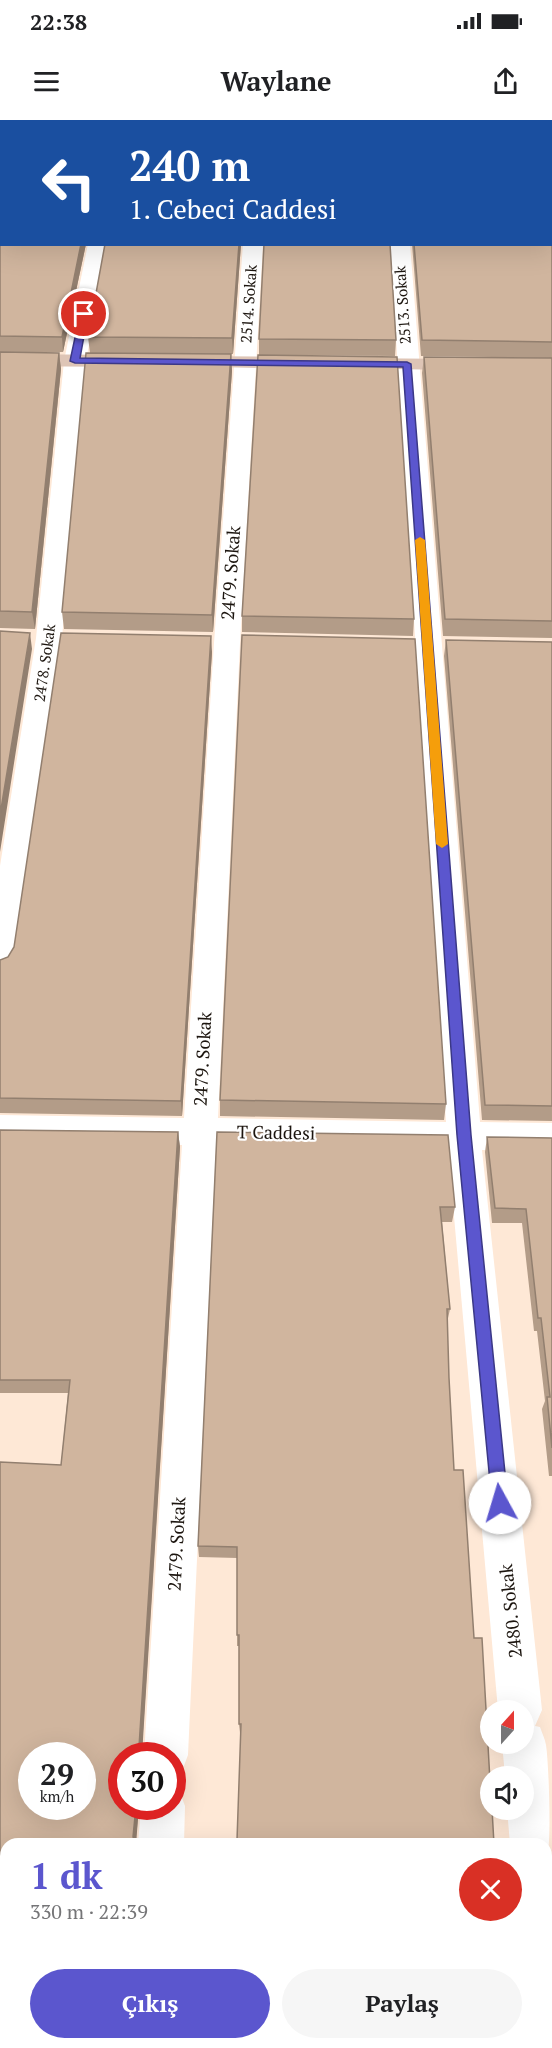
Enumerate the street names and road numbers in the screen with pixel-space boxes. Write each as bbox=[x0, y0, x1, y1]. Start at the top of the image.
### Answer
street label: 2514. Sokak bbox=[235, 264, 261, 344]
street label: 2513. Sokak bbox=[389, 265, 415, 345]
street label: 2479. Sokak bbox=[215, 524, 245, 621]
street label: 2478. Sokak bbox=[29, 622, 59, 703]
street label: 2479. Sokak bbox=[188, 1011, 216, 1107]
street label: T Caddesi bbox=[237, 1119, 315, 1145]
street label: 2479. Sokak bbox=[162, 1496, 190, 1592]
street label: 2480. Sokak bbox=[493, 1562, 527, 1659]

